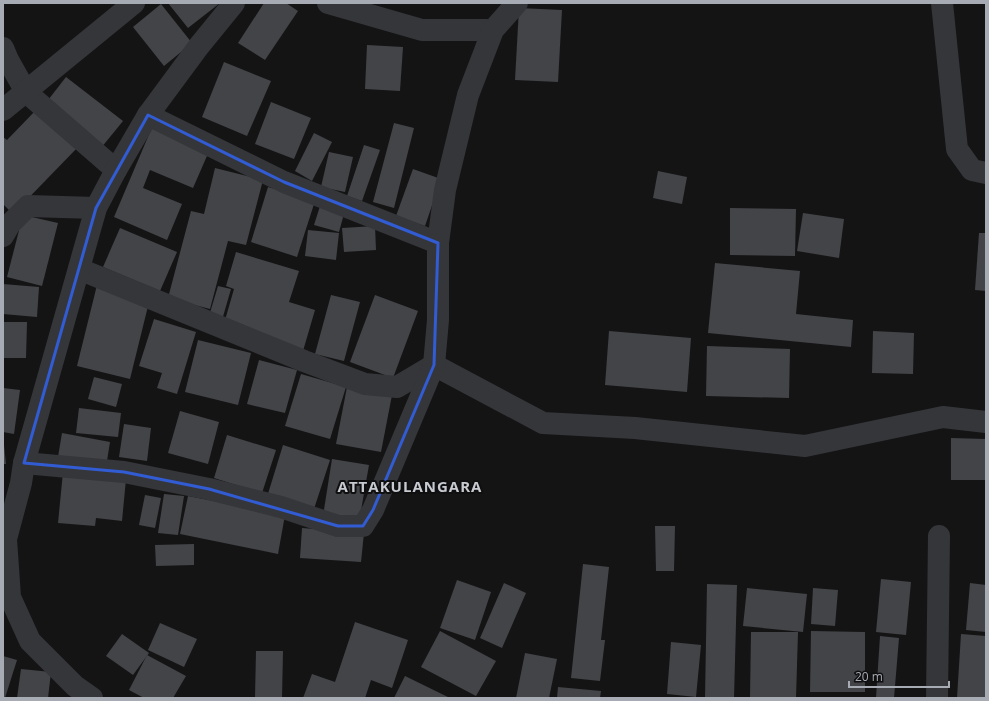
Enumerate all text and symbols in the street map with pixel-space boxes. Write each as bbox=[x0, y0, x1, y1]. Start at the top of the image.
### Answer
district label: ATTAKULANGARA bbox=[338, 476, 482, 496]
scale bar bbox=[849, 663, 949, 689]
text: 20 m bbox=[855, 668, 883, 685]

